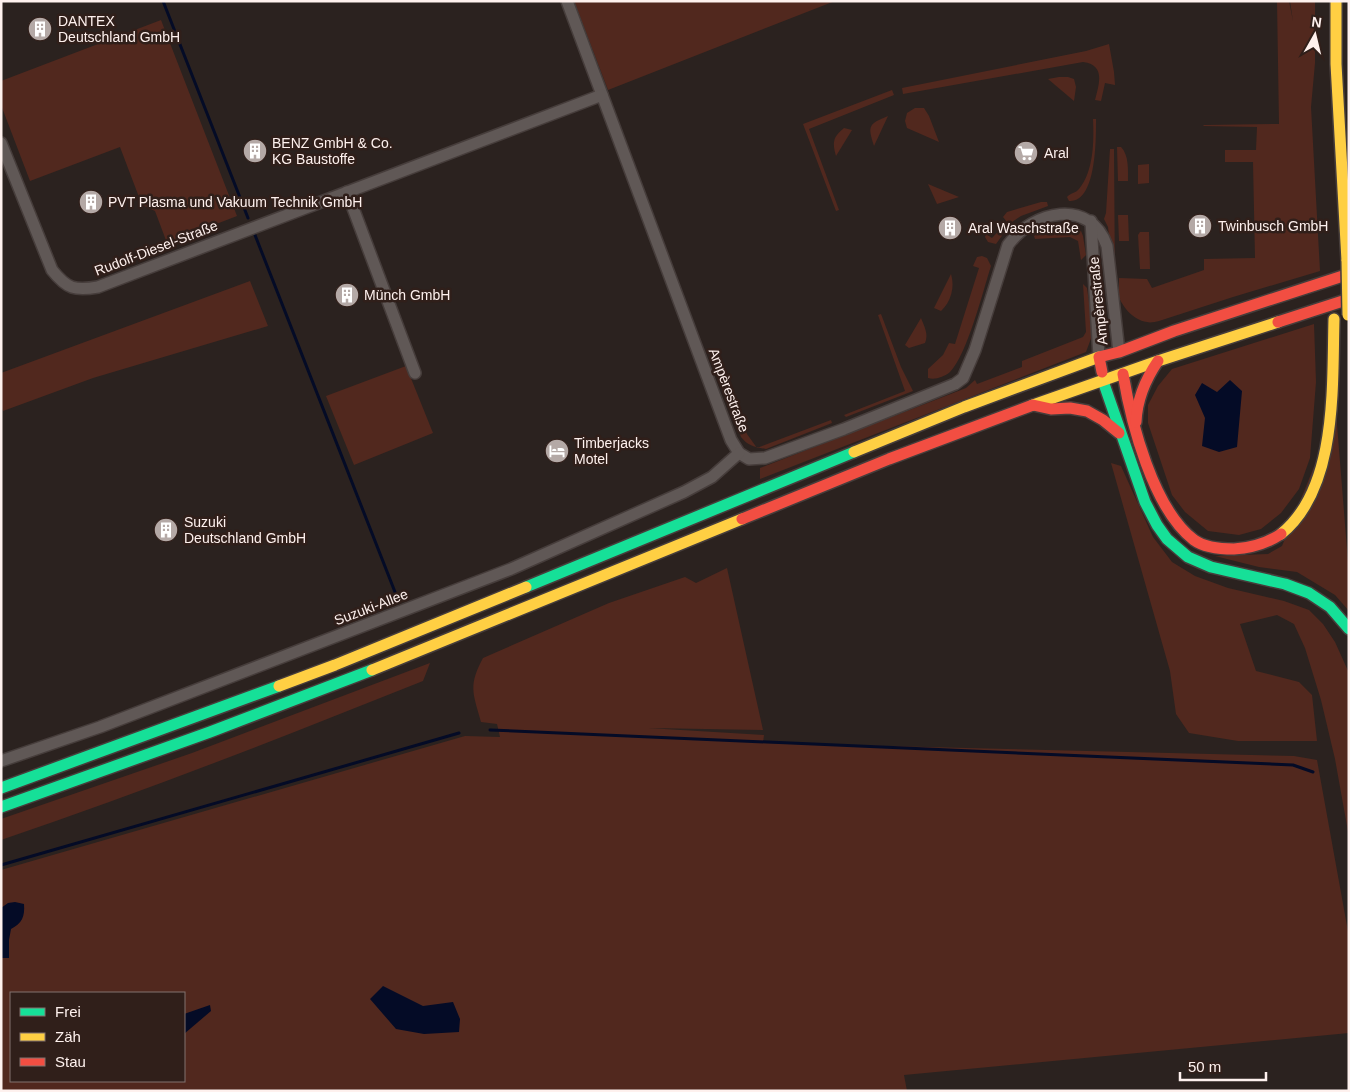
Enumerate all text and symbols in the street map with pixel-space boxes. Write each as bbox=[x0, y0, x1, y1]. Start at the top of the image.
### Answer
north arrow bbox=[1290, 10, 1340, 60]
place label: DANTEX Deutschland GmbH bbox=[58, 13, 180, 45]
text: N bbox=[1311, 13, 1323, 31]
building icon: DANTEX Deutschland GmbH bbox=[27, 16, 53, 42]
place label: BENZ GmbH & Co. KG Baustoffe bbox=[272, 135, 393, 167]
building icon: BENZ GmbH & Co. KG Baustoffe bbox=[242, 138, 268, 164]
supermarket icon: Aral bbox=[1013, 140, 1039, 166]
place label: Aral bbox=[1044, 145, 1069, 161]
building icon: PVT Plasma und Vakuum Technik GmbH bbox=[78, 189, 104, 215]
place label: PVT Plasma und Vakuum Technik GmbH bbox=[108, 194, 362, 210]
building icon: Twinbusch GmbH bbox=[1187, 213, 1213, 239]
building icon: Aral Waschstraße bbox=[937, 215, 963, 241]
street label: Rudolf-Diesel-Straße bbox=[92, 217, 220, 279]
place label: Twinbusch GmbH bbox=[1218, 218, 1328, 234]
place label: Aral Waschstraße bbox=[968, 220, 1079, 236]
street label: Ampèrestraße bbox=[1085, 256, 1111, 346]
building icon: Münch GmbH bbox=[334, 282, 360, 308]
place label: Münch GmbH bbox=[364, 287, 450, 303]
street label: Ampèrestraße bbox=[706, 346, 752, 434]
place label: Timberjacks Motel bbox=[574, 435, 649, 467]
hotel icon: Timberjacks Motel bbox=[544, 438, 570, 464]
place label: Suzuki Deutschland GmbH bbox=[184, 514, 306, 546]
building icon: Suzuki Deutschland GmbH bbox=[153, 517, 179, 543]
street label: Suzuki-Allee bbox=[332, 586, 410, 628]
legend bbox=[10, 992, 185, 1082]
text: Frei bbox=[55, 1003, 81, 1020]
text: Zäh bbox=[55, 1028, 81, 1045]
scale bar bbox=[1180, 1050, 1266, 1082]
text: Stau bbox=[55, 1053, 86, 1070]
text: 50 m bbox=[1188, 1058, 1221, 1075]

